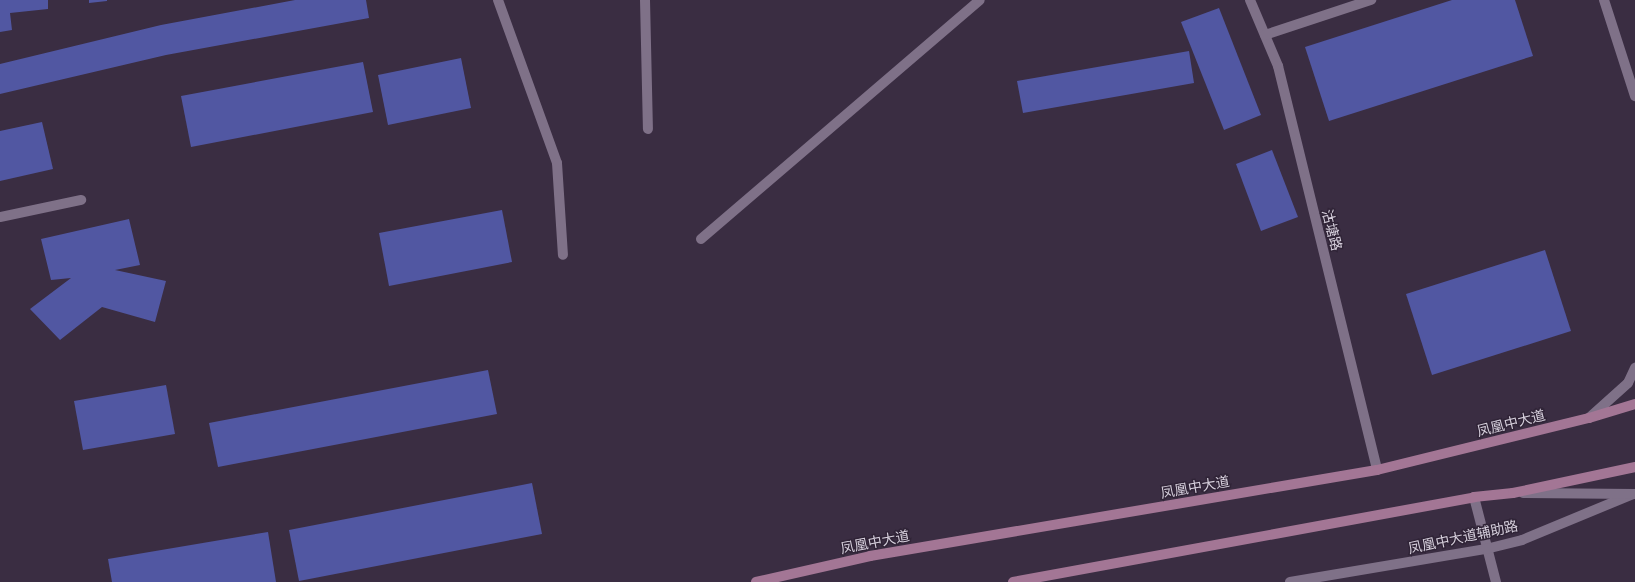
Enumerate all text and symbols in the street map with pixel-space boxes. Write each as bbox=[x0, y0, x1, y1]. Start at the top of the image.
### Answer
street label: 沽塘路 bbox=[1319, 208, 1345, 252]
street label: 凤凰中大道 bbox=[1475, 406, 1547, 440]
street label: 凤凰中大道 bbox=[1159, 473, 1231, 501]
street label: 凤凰中大道辅助路 bbox=[1406, 517, 1520, 557]
street label: 凤凰中大道 bbox=[839, 527, 911, 557]

